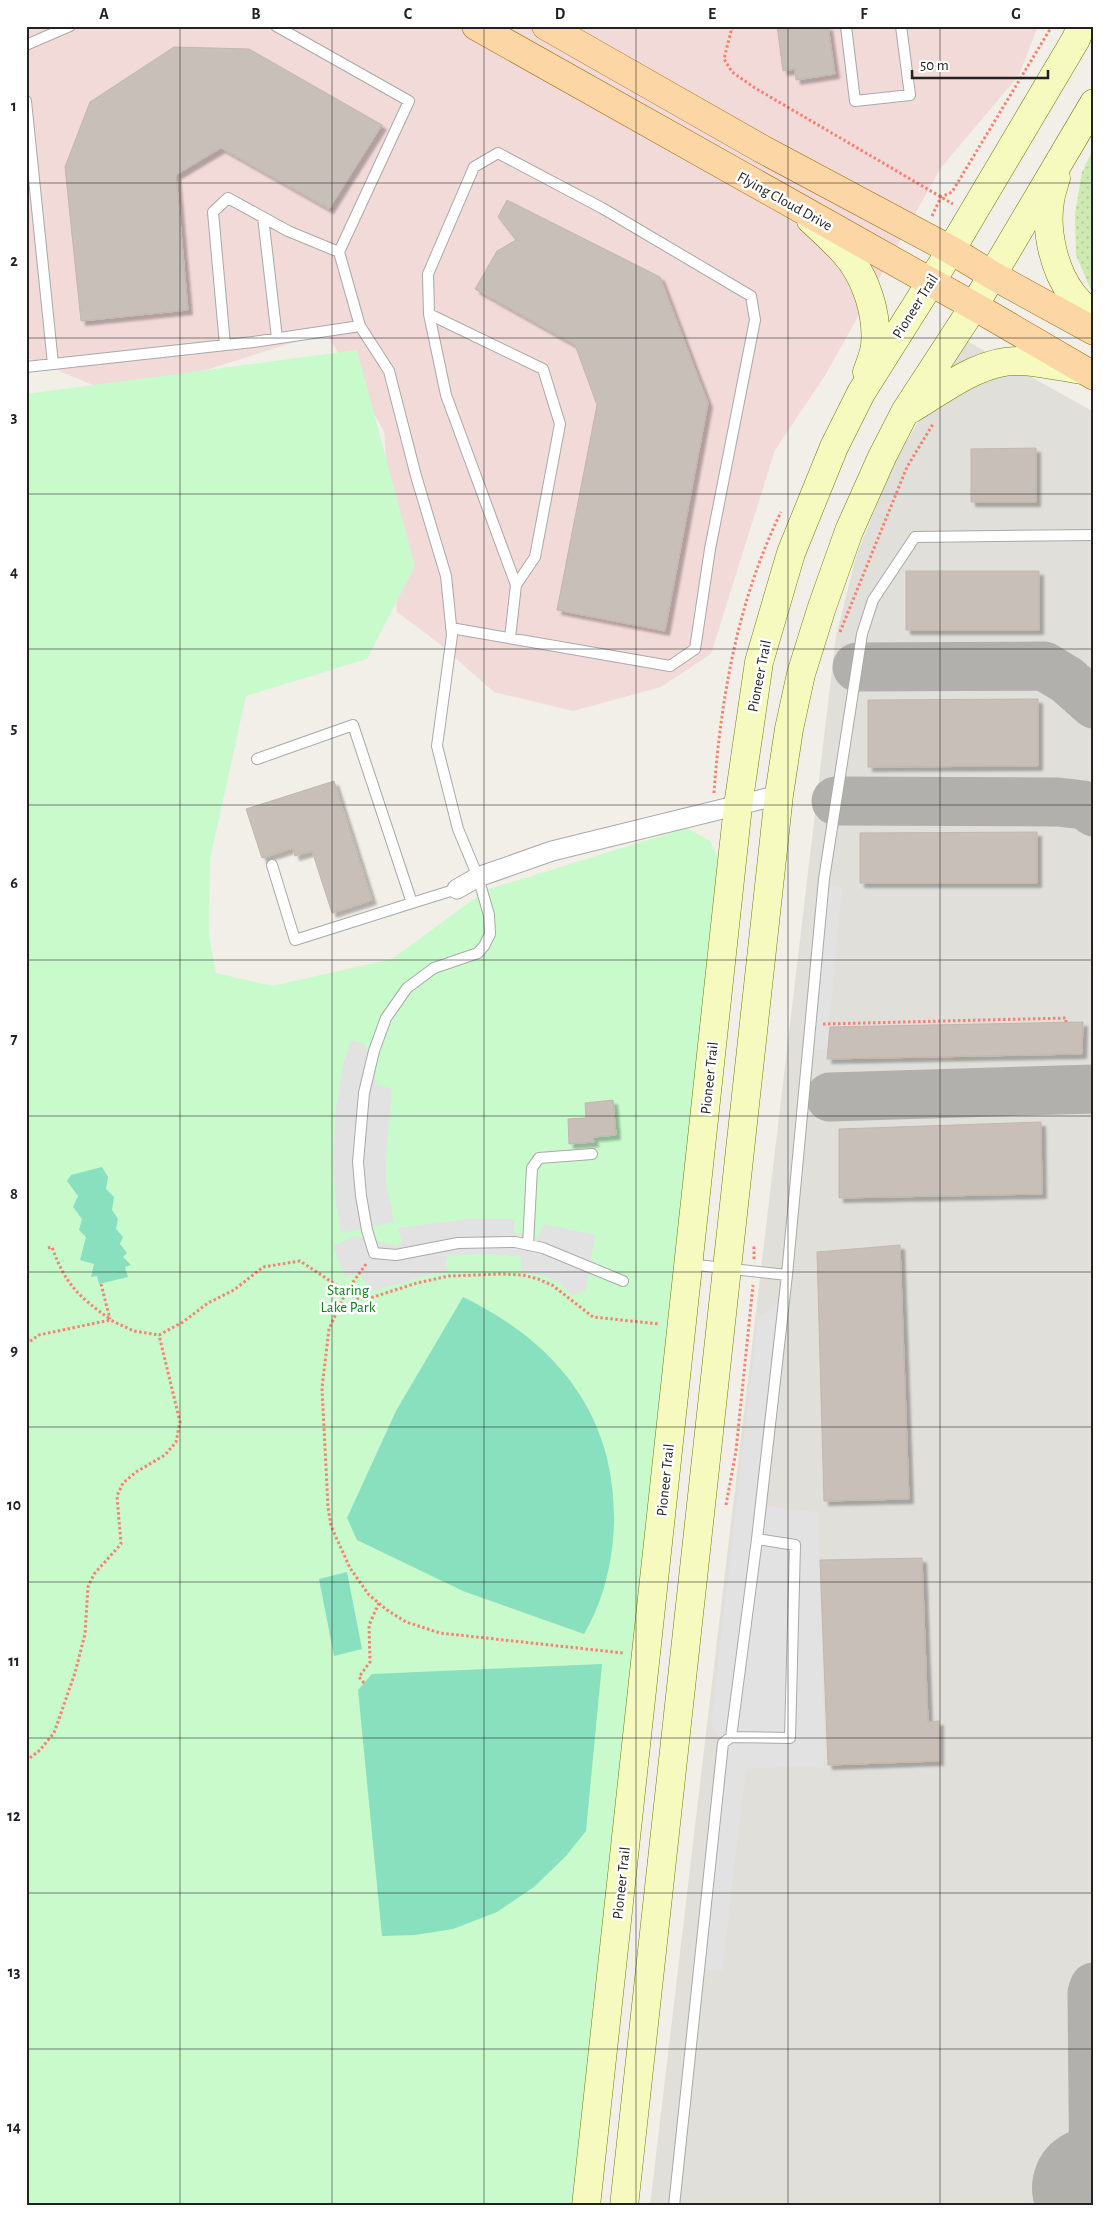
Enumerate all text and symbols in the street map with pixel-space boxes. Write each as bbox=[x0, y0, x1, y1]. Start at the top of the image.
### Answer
text: A bbox=[99, 6, 109, 22]
text: B bbox=[251, 6, 261, 22]
text: C bbox=[404, 6, 413, 22]
text: D bbox=[555, 6, 566, 22]
text: E bbox=[708, 6, 716, 22]
text: F bbox=[860, 6, 868, 22]
text: G bbox=[1011, 6, 1021, 22]
scale bar bbox=[912, 48, 1049, 80]
text: 50 m bbox=[920, 58, 949, 73]
text: 1 bbox=[11, 98, 17, 114]
street label: Flying Cloud Drive bbox=[735, 169, 835, 234]
text: 2 bbox=[10, 253, 18, 269]
street label: Pioneer Trail bbox=[890, 271, 941, 341]
text: 3 bbox=[11, 409, 18, 425]
text: 4 bbox=[10, 564, 18, 580]
street label: Pioneer Trail bbox=[745, 639, 774, 713]
text: 5 bbox=[11, 720, 18, 736]
text: 6 bbox=[10, 875, 18, 891]
text: 7 bbox=[11, 1031, 18, 1047]
street label: Pioneer Trail bbox=[698, 1041, 721, 1115]
text: 8 bbox=[10, 1186, 18, 1202]
park label: Staring Lake Park bbox=[320, 1283, 376, 1315]
text: 9 bbox=[10, 1342, 18, 1358]
street label: Pioneer Trail bbox=[654, 1443, 677, 1517]
text: 10 bbox=[7, 1497, 21, 1513]
text: 11 bbox=[8, 1653, 20, 1669]
text: 12 bbox=[7, 1808, 21, 1824]
street label: Pioneer Trail bbox=[610, 1846, 633, 1920]
text: 13 bbox=[8, 1964, 20, 1980]
text: 14 bbox=[7, 2119, 21, 2135]

